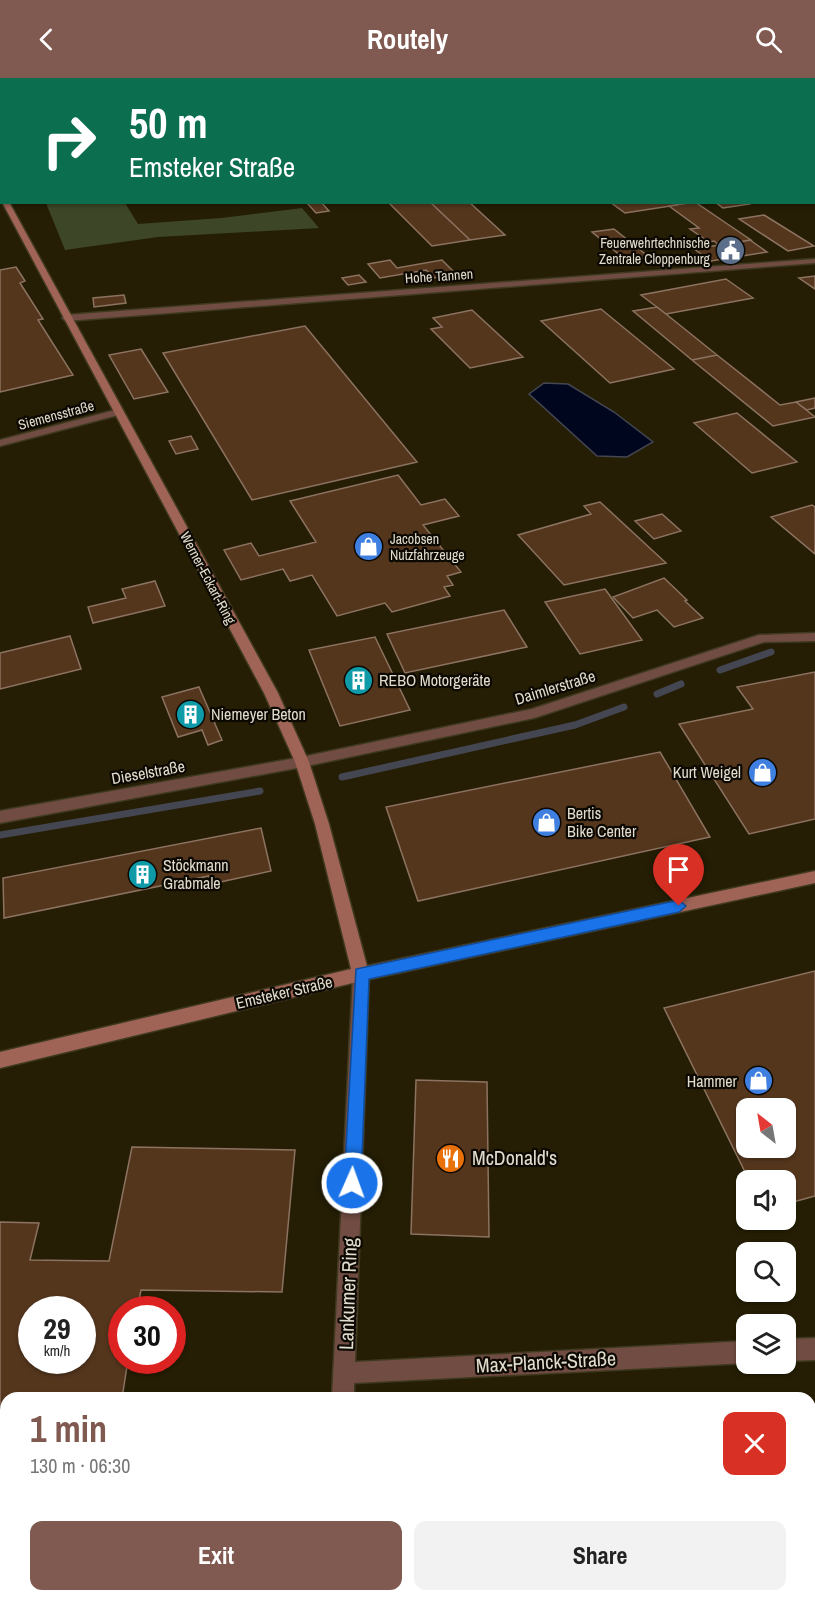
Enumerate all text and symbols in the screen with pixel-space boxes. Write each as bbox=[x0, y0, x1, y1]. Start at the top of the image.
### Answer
text: Routely bbox=[367, 21, 448, 57]
icon: back bbox=[30, 23, 63, 56]
icon: search bbox=[752, 23, 785, 56]
text: 50 m bbox=[129, 95, 208, 151]
icon: right bbox=[30, 102, 108, 180]
text: Emsteker Straße bbox=[129, 149, 295, 185]
place label: Feuerwehrtechnische Zentrale Cloppenburg bbox=[599, 234, 711, 268]
public building icon: Feuerwehrtechnische Zentrale Cloppenburg bbox=[715, 235, 747, 267]
street label: Hohe Tannen bbox=[404, 265, 474, 287]
street label: Siemensstraße bbox=[16, 396, 96, 434]
street label: Werner-Eckart-Ring bbox=[176, 529, 240, 628]
place label: Jacobsen Nutzfahrzeuge bbox=[390, 530, 465, 564]
shop icon: Jacobsen Nutzfahrzeuge bbox=[353, 531, 385, 563]
building icon: REBO Motorgeräte bbox=[342, 664, 374, 696]
street label: Daimlerstraße bbox=[512, 664, 598, 710]
place label: REBO Motorgeräte bbox=[379, 669, 491, 691]
building icon: Niemeyer Beton bbox=[174, 698, 206, 730]
place label: Niemeyer Beton bbox=[211, 703, 306, 725]
street label: Dieselstraße bbox=[109, 755, 187, 789]
shop icon: Kurt Weigel bbox=[746, 756, 778, 788]
place label: Kurt Weigel bbox=[673, 761, 741, 783]
place label: Bertis Bike Center bbox=[567, 802, 637, 842]
shop icon: Bertis Bike Center bbox=[530, 806, 562, 838]
pin bbox=[653, 844, 704, 906]
icon: arrive bbox=[662, 853, 695, 886]
place label: Stöckmann Grabmale bbox=[163, 854, 229, 894]
building icon: Stöckmann Grabmale bbox=[126, 858, 158, 890]
street label: Emsteker Straße bbox=[234, 970, 334, 1014]
shop icon: Hammer bbox=[742, 1065, 774, 1097]
place label: Hammer bbox=[687, 1070, 738, 1092]
north arrow bbox=[736, 1098, 796, 1158]
map controls bbox=[736, 1098, 796, 1374]
restaurant icon: McDonald's bbox=[435, 1142, 467, 1174]
place label: McDonald's bbox=[472, 1144, 557, 1171]
position arrow bbox=[320, 1151, 384, 1215]
button: sound bbox=[736, 1170, 796, 1230]
street label: Lankumer Ring bbox=[332, 1237, 363, 1350]
button: search bbox=[736, 1242, 796, 1302]
speed limit sign: 30 bbox=[108, 1296, 186, 1374]
text: 29 bbox=[43, 1308, 71, 1348]
button: layers bbox=[736, 1314, 796, 1374]
text: km/h bbox=[44, 1340, 70, 1361]
street label: Max-Planck-Straße bbox=[475, 1344, 617, 1379]
text: 1 min bbox=[30, 1405, 107, 1453]
button: close bbox=[723, 1412, 786, 1475]
text: 130 m · 06:30 bbox=[30, 1452, 130, 1479]
button: Exit bbox=[30, 1521, 402, 1590]
button: Share bbox=[414, 1521, 786, 1590]

